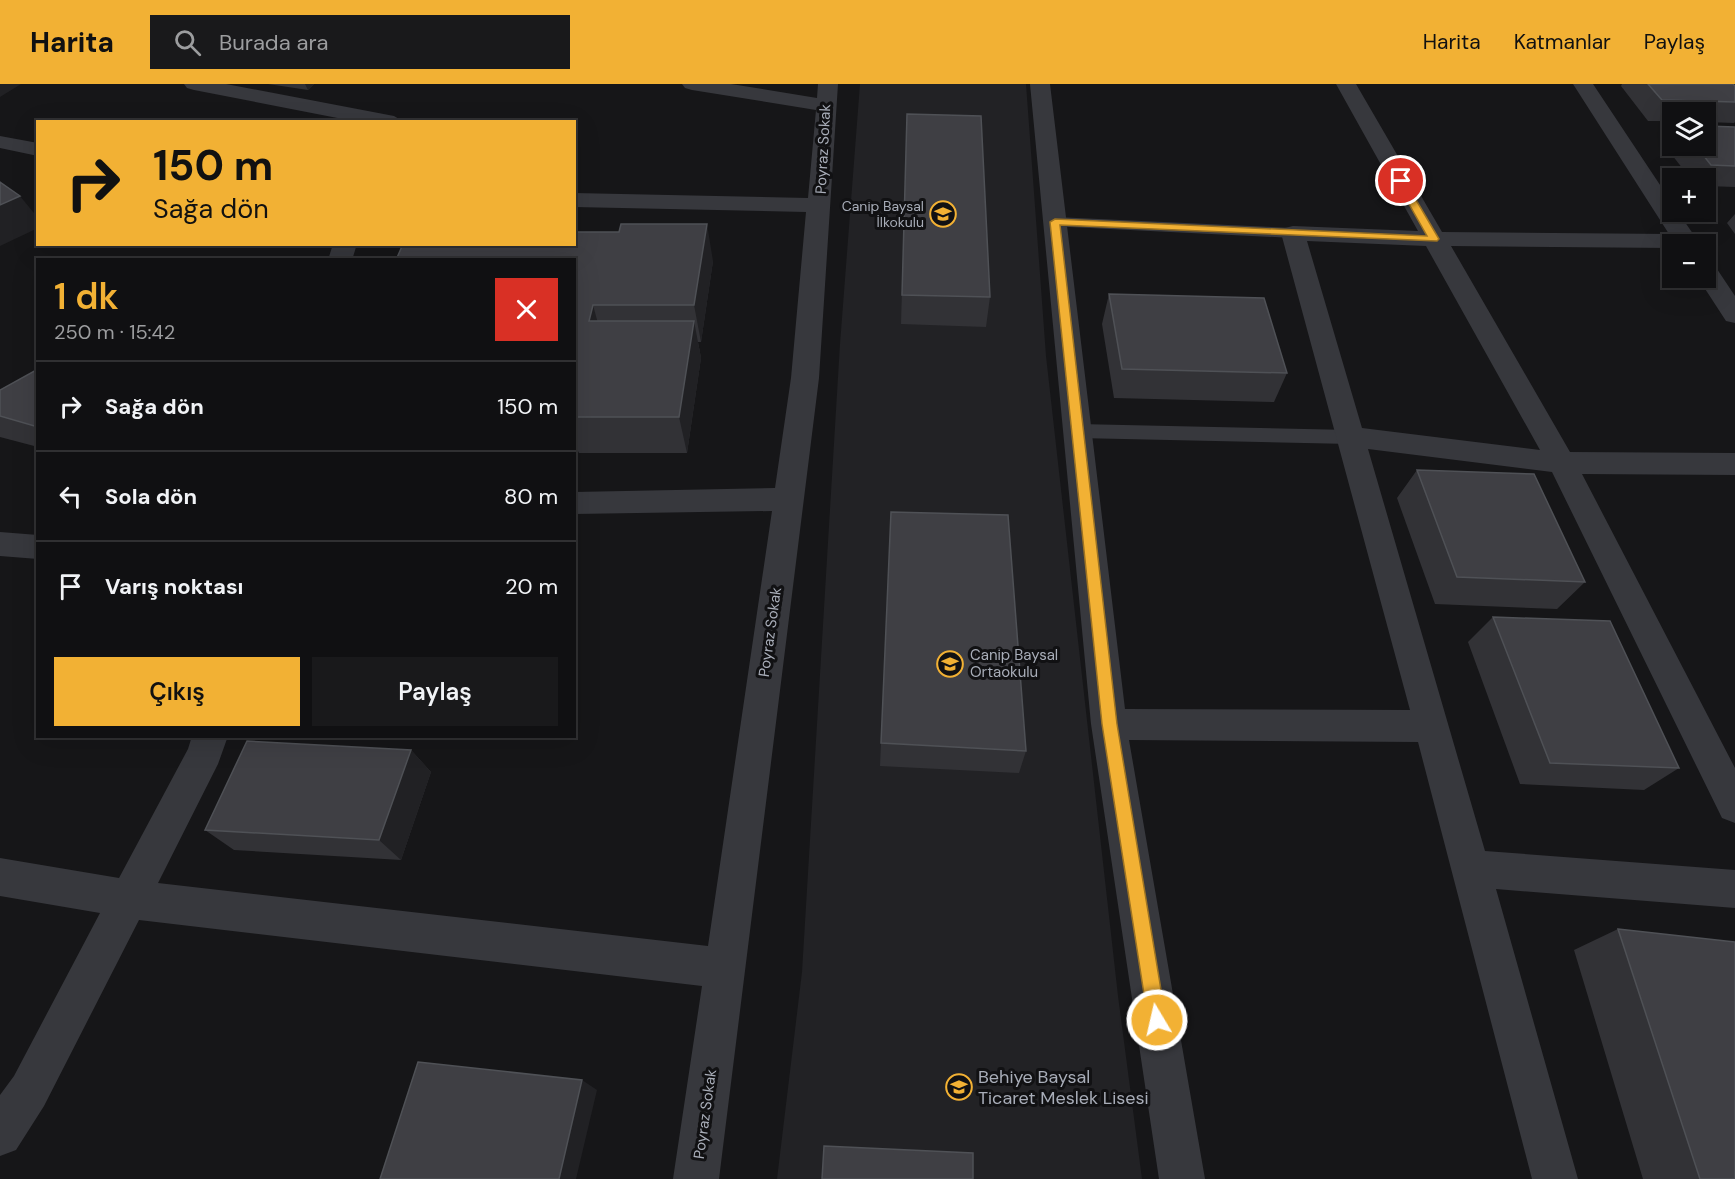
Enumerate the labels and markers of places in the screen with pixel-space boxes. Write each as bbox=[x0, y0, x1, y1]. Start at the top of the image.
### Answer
pin bbox=[1375, 155, 1426, 206]
place label: Canip Baysal İlkokulu bbox=[842, 197, 924, 231]
school or university icon: Canip Baysal İlkokulu bbox=[928, 199, 958, 229]
place label: Canip Baysal Ortaokulu bbox=[970, 645, 1058, 682]
school or university icon: Canip Baysal Ortaokulu bbox=[935, 649, 965, 679]
place label: Behiye Baysal Ticaret Meslek Lisesi bbox=[978, 1065, 1149, 1110]
school or university icon: Behiye Baysal Ticaret Meslek Lisesi bbox=[944, 1072, 974, 1102]

